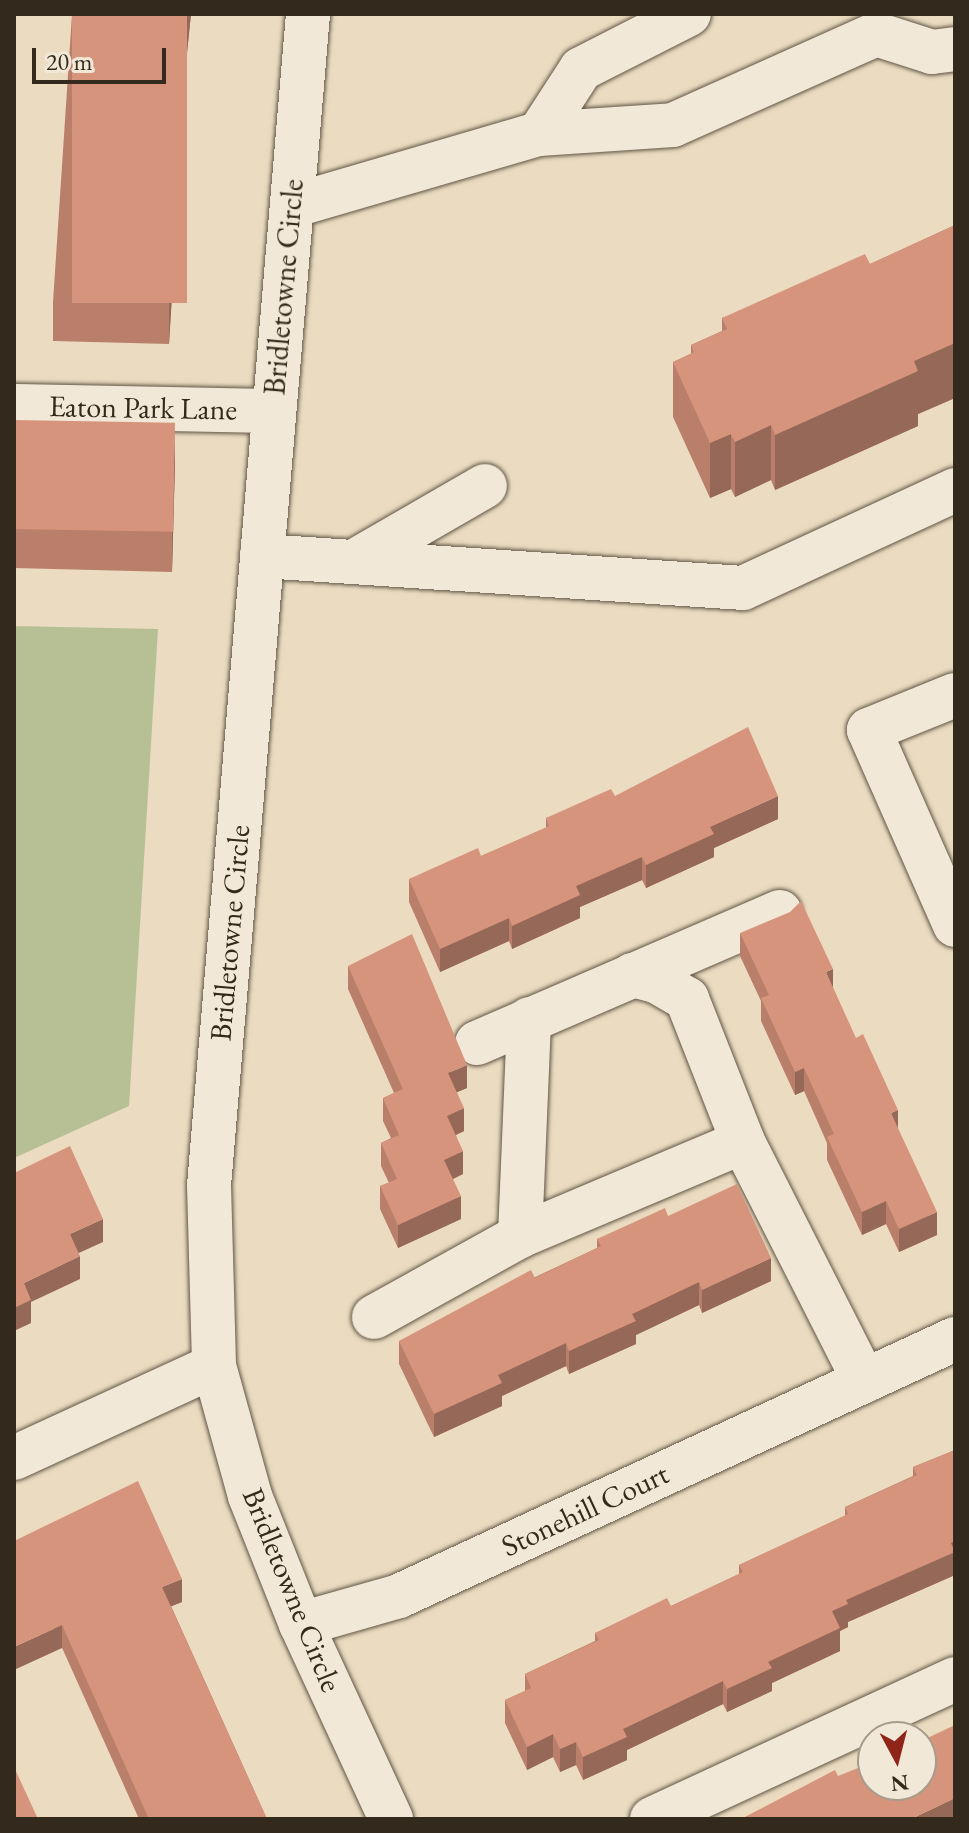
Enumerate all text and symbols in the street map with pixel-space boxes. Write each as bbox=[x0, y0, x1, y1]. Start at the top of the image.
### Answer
scale bar bbox=[36, 32, 170, 82]
text: 20 m bbox=[46, 46, 93, 77]
street label: Bridletowne Circle bbox=[257, 177, 311, 397]
street label: Eaton Park Lane bbox=[49, 388, 237, 428]
street label: Bridletowne Circle bbox=[203, 823, 257, 1043]
street label: Stonehill Court bbox=[496, 1456, 674, 1564]
street label: Bridletowne Circle bbox=[235, 1483, 349, 1697]
north arrow bbox=[857, 1721, 937, 1801]
text: N bbox=[889, 1768, 910, 1799]

